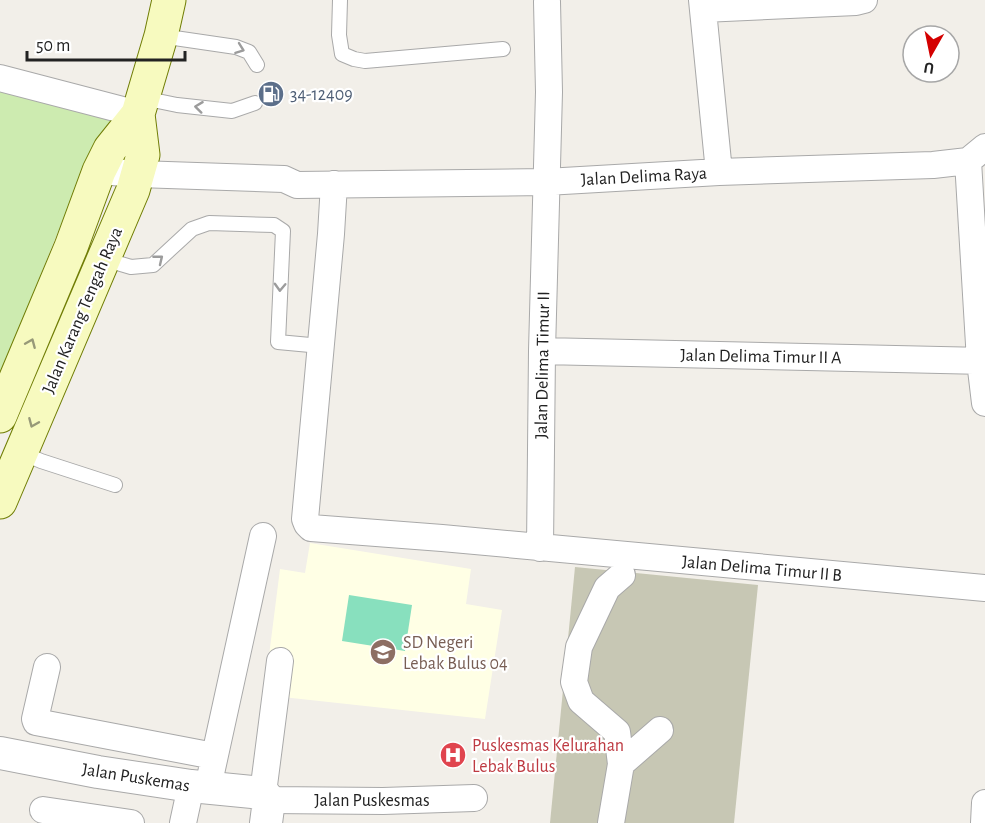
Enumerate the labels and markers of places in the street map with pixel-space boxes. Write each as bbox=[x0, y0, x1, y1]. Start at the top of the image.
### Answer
fuel station icon: 34-12409 bbox=[256, 79, 286, 109]
place label: 34-12409 bbox=[290, 86, 353, 104]
place label: SD Negeri Lebak Bulus 04 bbox=[403, 634, 508, 673]
school or university icon: SD Negeri Lebak Bulus 04 bbox=[368, 637, 398, 667]
place label: Puskesmas Kelurahan Lebak Bulus bbox=[472, 737, 624, 776]
hospital icon: Puskesmas Kelurahan Lebak Bulus bbox=[438, 740, 468, 770]

